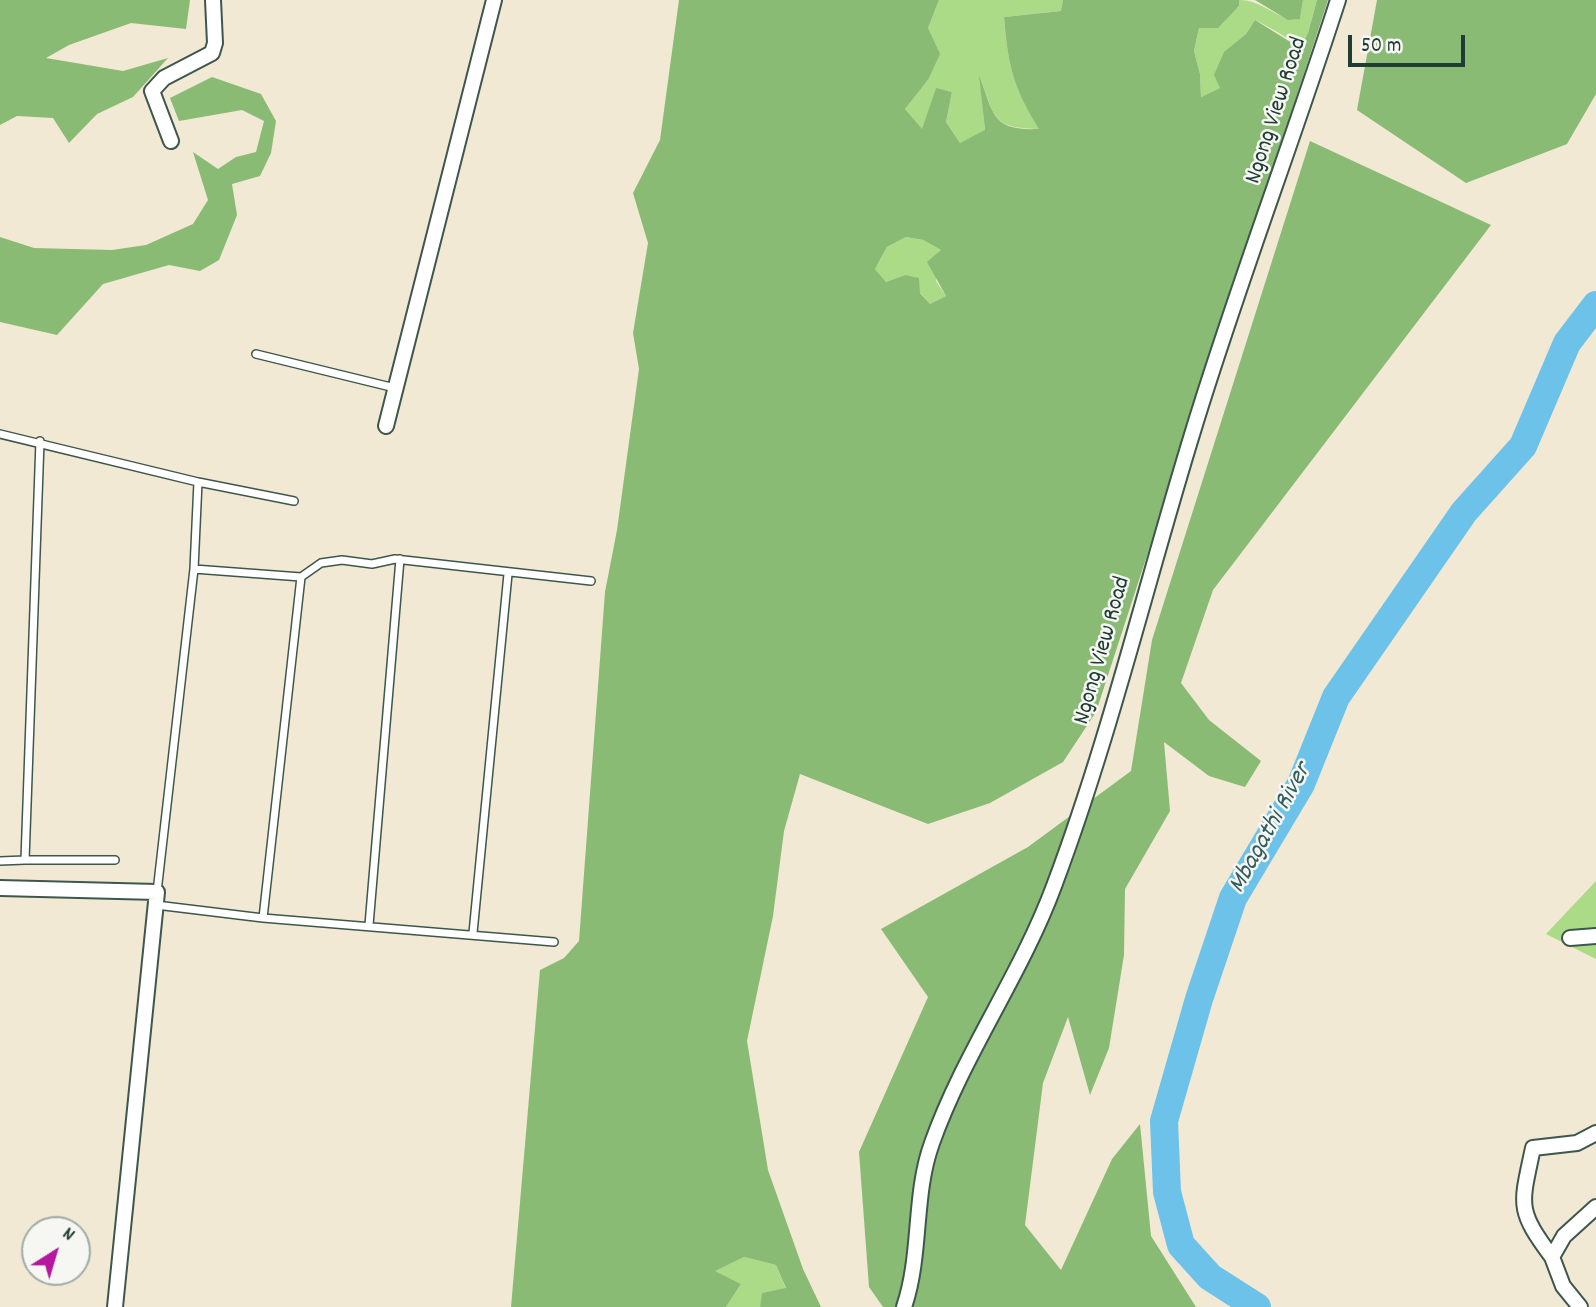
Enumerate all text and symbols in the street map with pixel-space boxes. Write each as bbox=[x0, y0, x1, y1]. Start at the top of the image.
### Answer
scale bar bbox=[1351, 21, 1468, 65]
text: 50 m bbox=[1361, 32, 1401, 62]
street label: Ngong View Road bbox=[1241, 34, 1315, 188]
street label: Ngong View Road bbox=[1069, 574, 1139, 728]
water label: Mbagathi River bbox=[1223, 759, 1321, 899]
north arrow bbox=[21, 1216, 91, 1286]
text: N bbox=[56, 1222, 80, 1249]

